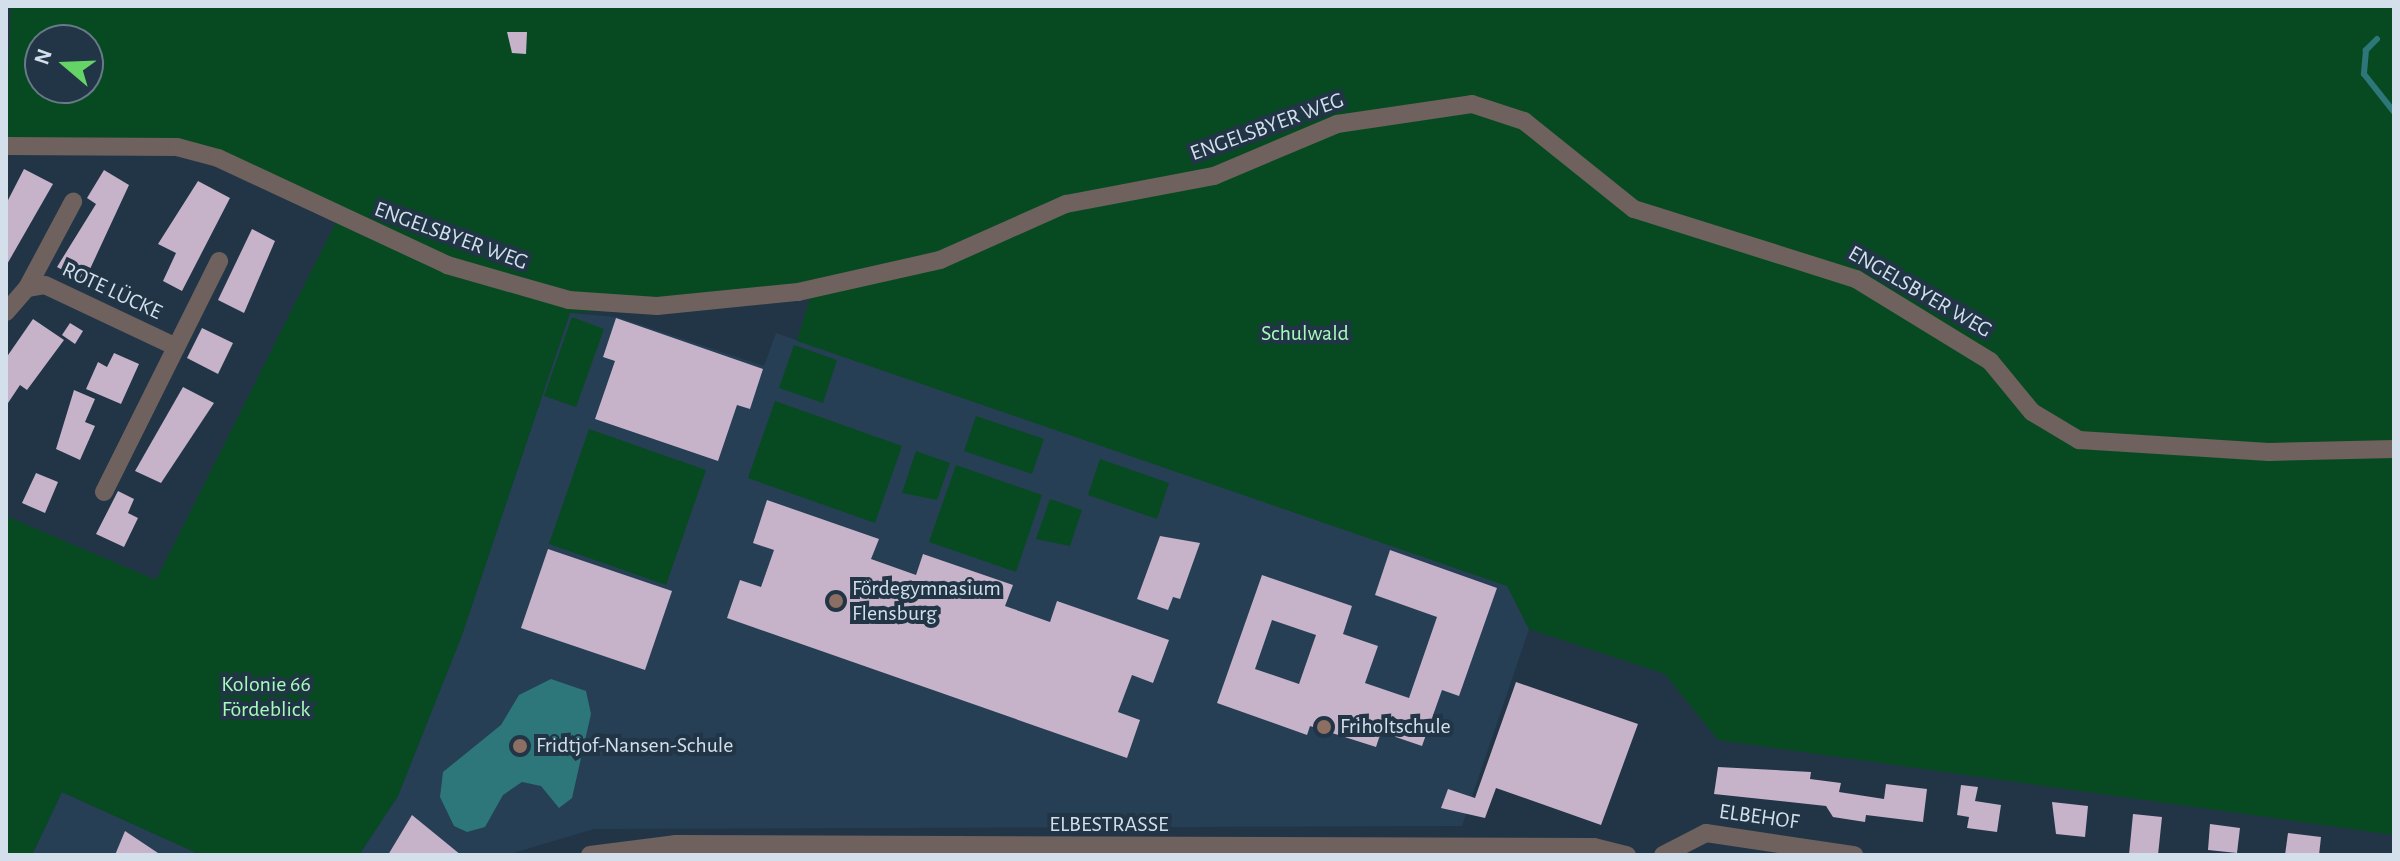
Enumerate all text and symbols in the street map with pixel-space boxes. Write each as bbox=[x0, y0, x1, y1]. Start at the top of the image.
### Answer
north arrow bbox=[24, 24, 104, 104]
text: N bbox=[30, 46, 56, 68]
street label: ENGELSBYER WEG bbox=[1187, 87, 1347, 167]
street label: ENGELSBYER WEG bbox=[371, 196, 531, 276]
street label: ENGELSBYER WEG bbox=[1843, 240, 1997, 344]
street label: ROTE LÜCKE bbox=[58, 256, 166, 326]
park label: Schulwald bbox=[1261, 321, 1349, 347]
place label: Fördegymnasium Flensburg bbox=[852, 575, 1001, 626]
marker: Fördegymnasium Flensburg bbox=[827, 592, 845, 610]
park label: Kolonie 66 Fördeblick bbox=[221, 671, 311, 722]
place label: Friholtschule bbox=[1340, 714, 1451, 740]
marker: Friholtschule bbox=[1315, 718, 1333, 736]
place label: Fridtjof-Nansen-Schule bbox=[536, 733, 733, 759]
marker: Fridtjof-Nansen-Schule bbox=[511, 737, 529, 755]
street label: ELBEHOF bbox=[1717, 798, 1801, 836]
street label: ELBESTRASSE bbox=[1049, 812, 1169, 838]

